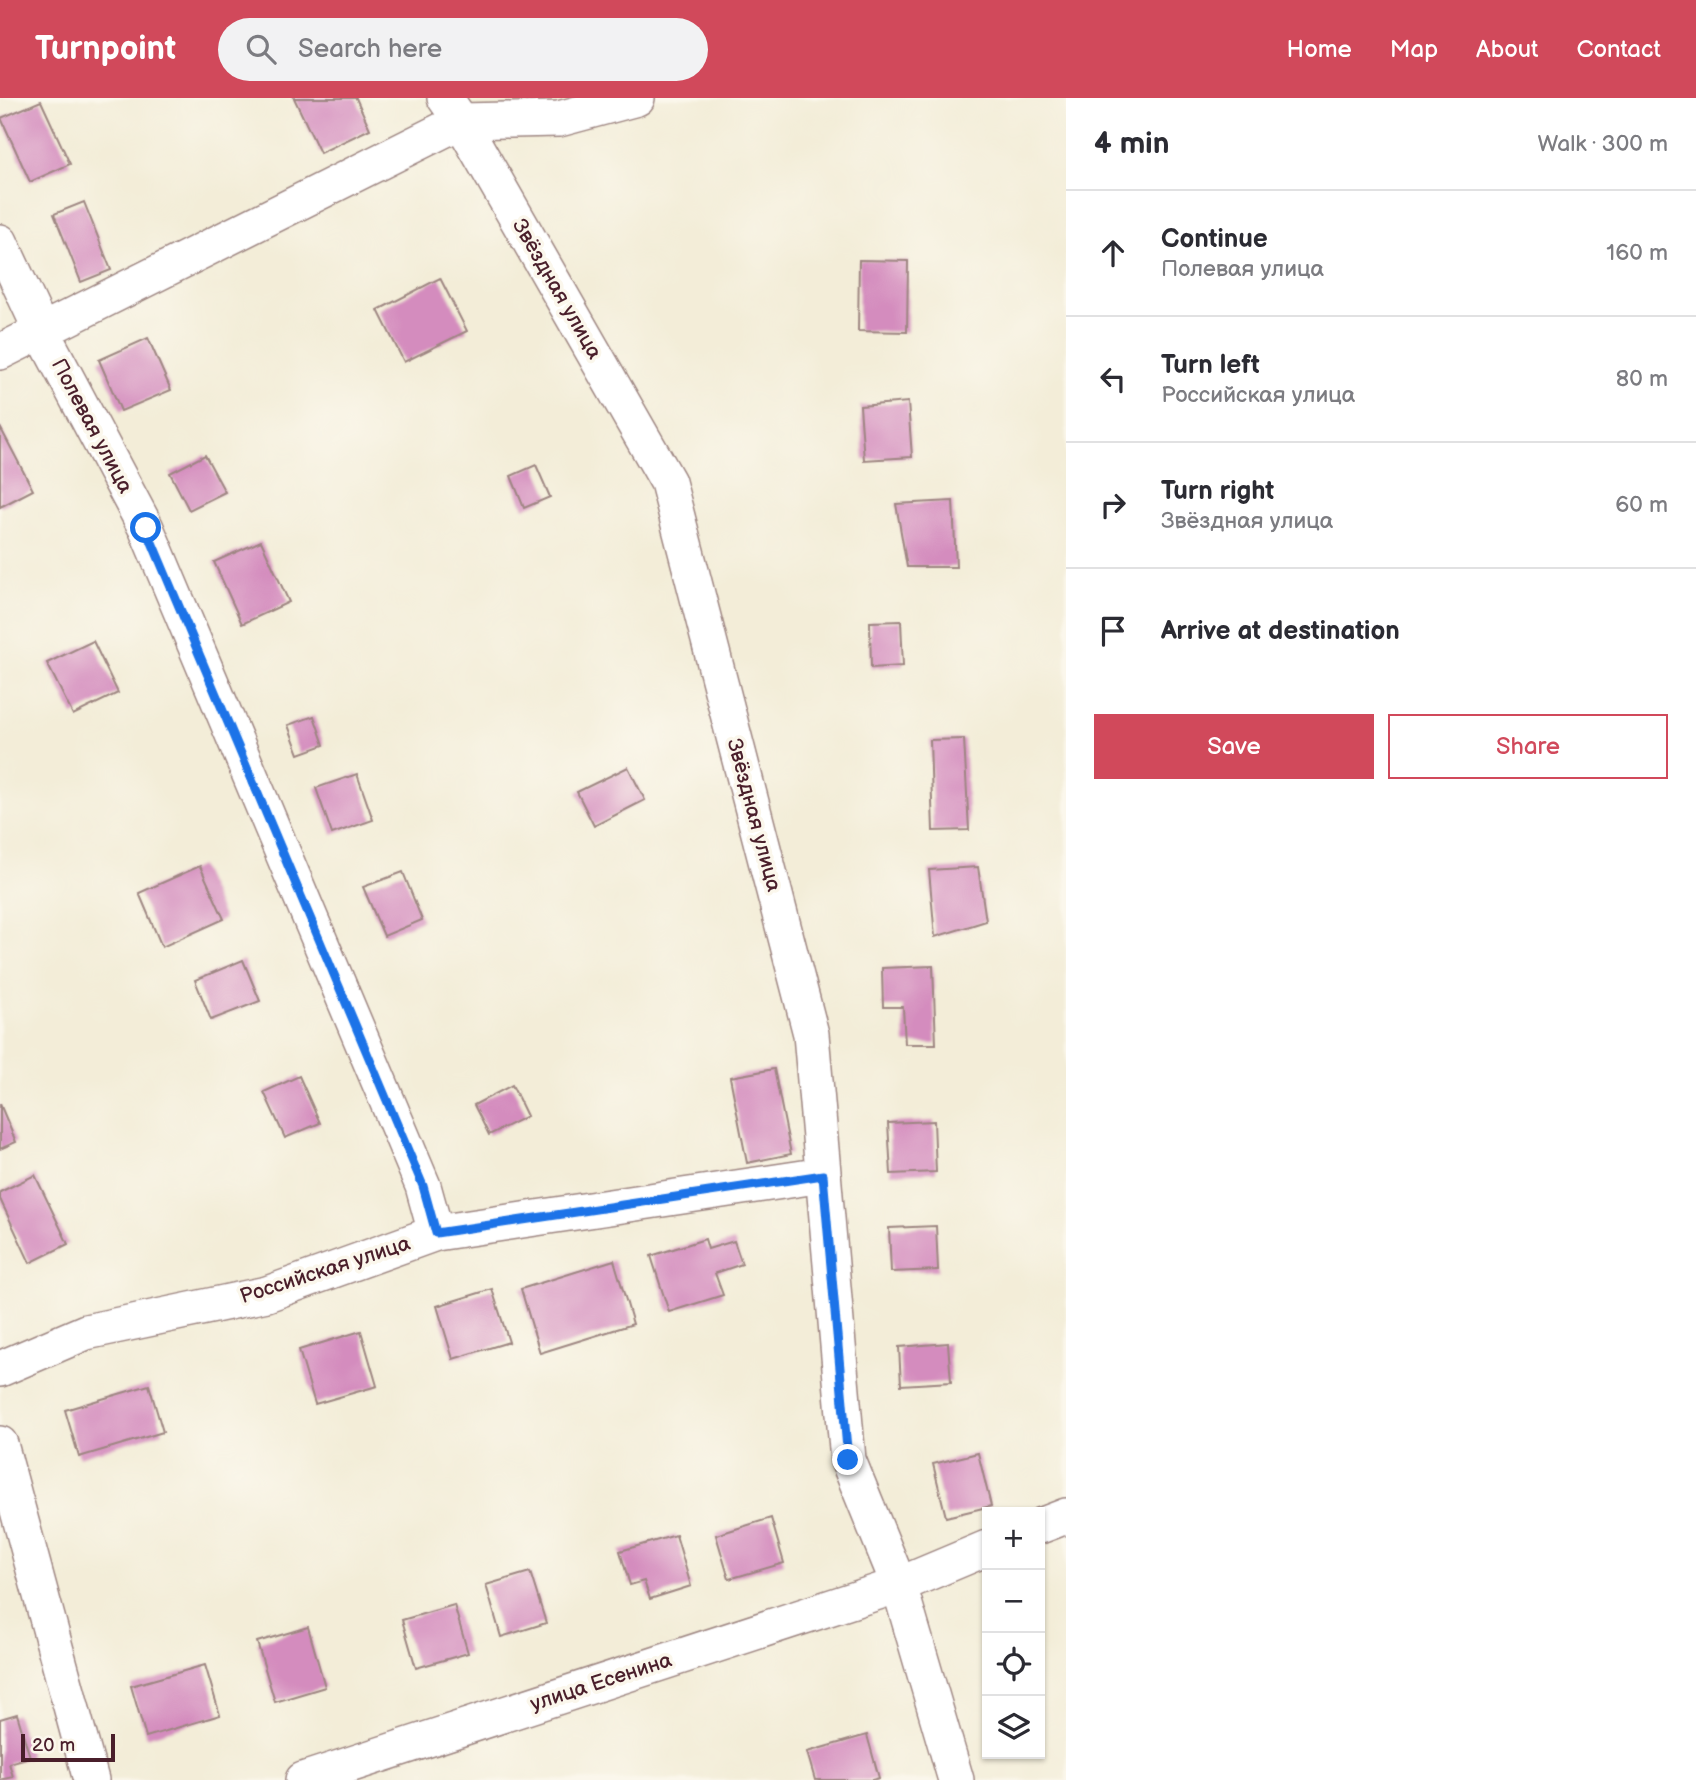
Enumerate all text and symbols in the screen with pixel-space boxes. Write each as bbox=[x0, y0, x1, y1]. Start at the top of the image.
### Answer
search box bbox=[218, 18, 708, 81]
text: Turnpoint bbox=[35, 29, 176, 69]
icon: search bbox=[242, 30, 280, 68]
text: Search here bbox=[298, 34, 442, 65]
text: Home bbox=[1287, 35, 1352, 64]
text: Map bbox=[1390, 35, 1438, 64]
text: About bbox=[1476, 35, 1538, 64]
text: Contact bbox=[1576, 35, 1661, 64]
text: 4 min bbox=[1094, 126, 1169, 162]
text: Walk · 300 m bbox=[1537, 130, 1668, 158]
street label: Звёздная улица bbox=[507, 215, 607, 364]
text: Continue bbox=[1161, 224, 1268, 255]
icon: ahead bbox=[1094, 234, 1132, 272]
text: 160 m bbox=[1606, 239, 1668, 267]
text: Полевая улица bbox=[1161, 255, 1324, 283]
text: Turn left bbox=[1161, 350, 1260, 381]
street label: Полевая улица bbox=[46, 354, 138, 498]
icon: left bbox=[1094, 360, 1132, 398]
text: 80 m bbox=[1616, 365, 1668, 393]
text: Российская улица bbox=[1161, 381, 1355, 409]
text: Turn right bbox=[1161, 476, 1274, 507]
icon: right bbox=[1094, 486, 1132, 524]
text: 60 m bbox=[1615, 491, 1668, 519]
text: Звёздная улица bbox=[1161, 507, 1333, 535]
route start bbox=[130, 512, 161, 543]
icon: arrive bbox=[1094, 612, 1132, 650]
text: Arrive at destination bbox=[1161, 616, 1400, 647]
button: Save bbox=[1094, 714, 1374, 779]
button: Share bbox=[1388, 714, 1668, 779]
street label: Звёздная улица bbox=[722, 736, 787, 895]
street label: Российская улица bbox=[237, 1231, 414, 1309]
route end bbox=[832, 1444, 863, 1475]
map controls bbox=[982, 1507, 1045, 1759]
button: + bbox=[982, 1507, 1045, 1570]
button: − bbox=[982, 1570, 1045, 1633]
button: locate bbox=[982, 1633, 1045, 1696]
street label: улица Есенина bbox=[527, 1647, 675, 1717]
button: layers bbox=[982, 1696, 1045, 1759]
scale bar bbox=[21, 1731, 116, 1763]
text: 20 m bbox=[32, 1734, 75, 1757]

